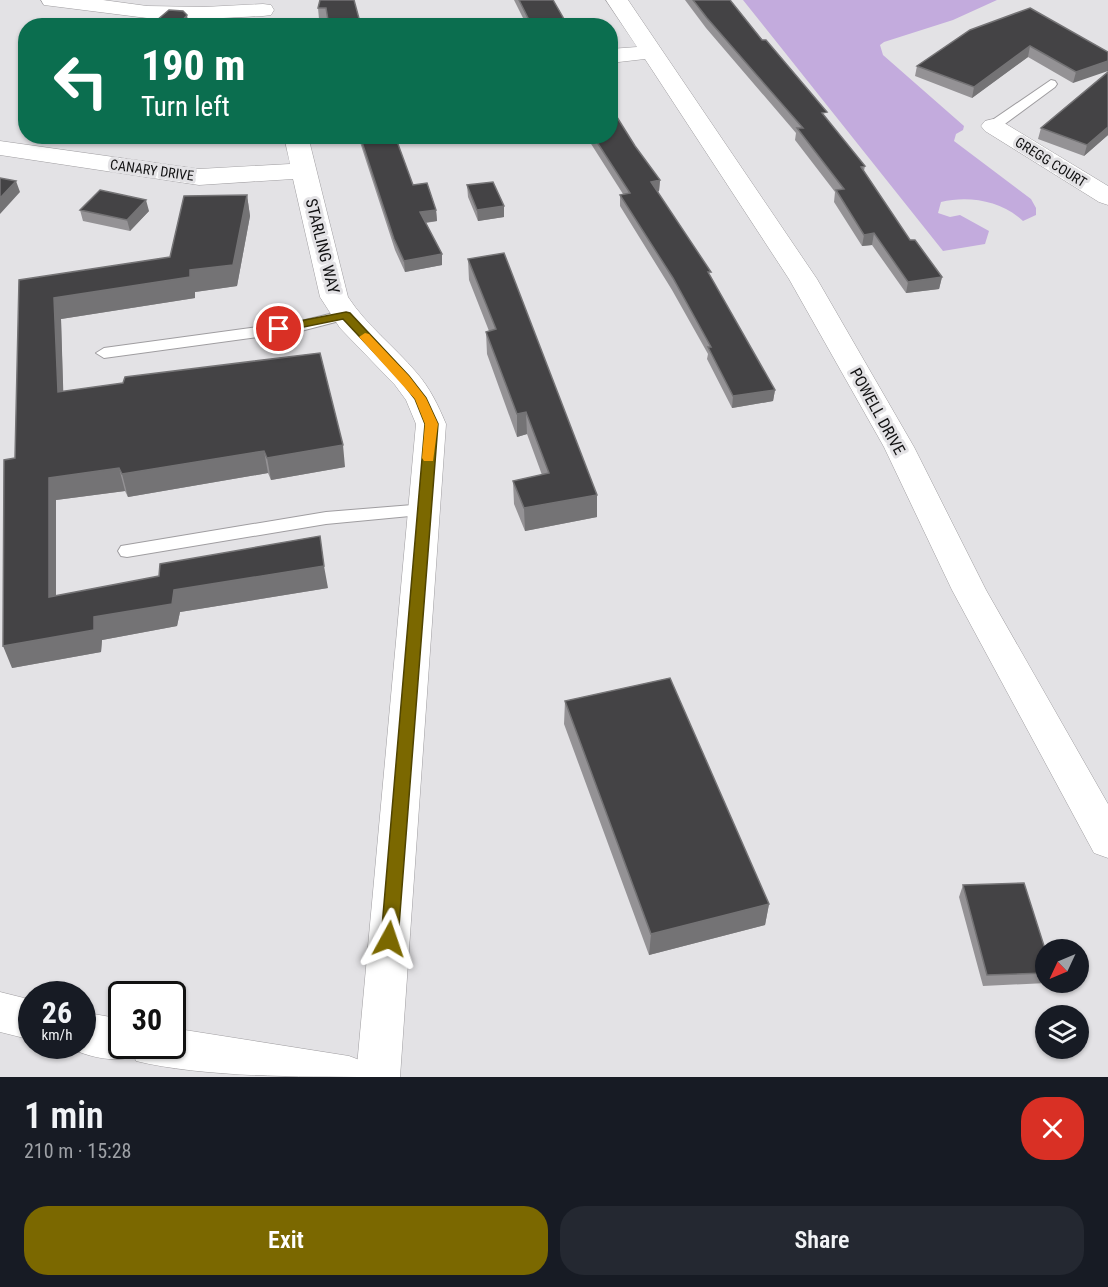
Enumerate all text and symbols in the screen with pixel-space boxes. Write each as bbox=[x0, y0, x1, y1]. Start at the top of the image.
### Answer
text: 190 m bbox=[141, 41, 246, 90]
icon: left bbox=[42, 42, 120, 120]
text: Turn left bbox=[141, 91, 230, 123]
street label: GREGG COURT bbox=[1012, 134, 1090, 190]
street label: CANARY DRIVE bbox=[109, 156, 195, 184]
street label: STARLING WAY bbox=[302, 197, 344, 296]
pin bbox=[253, 303, 304, 354]
icon: arrive bbox=[262, 312, 295, 345]
street label: POWELL DRIVE bbox=[846, 365, 909, 458]
position arrow bbox=[357, 907, 421, 971]
north arrow bbox=[1035, 939, 1089, 993]
map controls bbox=[1035, 939, 1089, 1059]
speed limit sign: 30 bbox=[108, 981, 186, 1059]
text: 26 bbox=[42, 995, 72, 1030]
button: layers bbox=[1035, 1005, 1089, 1059]
text: km/h bbox=[42, 1026, 72, 1044]
text: 1 min bbox=[24, 1095, 104, 1137]
button: close bbox=[1021, 1097, 1084, 1160]
text: 210 m · 15:28 bbox=[24, 1139, 131, 1163]
button: Exit bbox=[24, 1206, 548, 1275]
button: Share bbox=[560, 1206, 1084, 1275]

